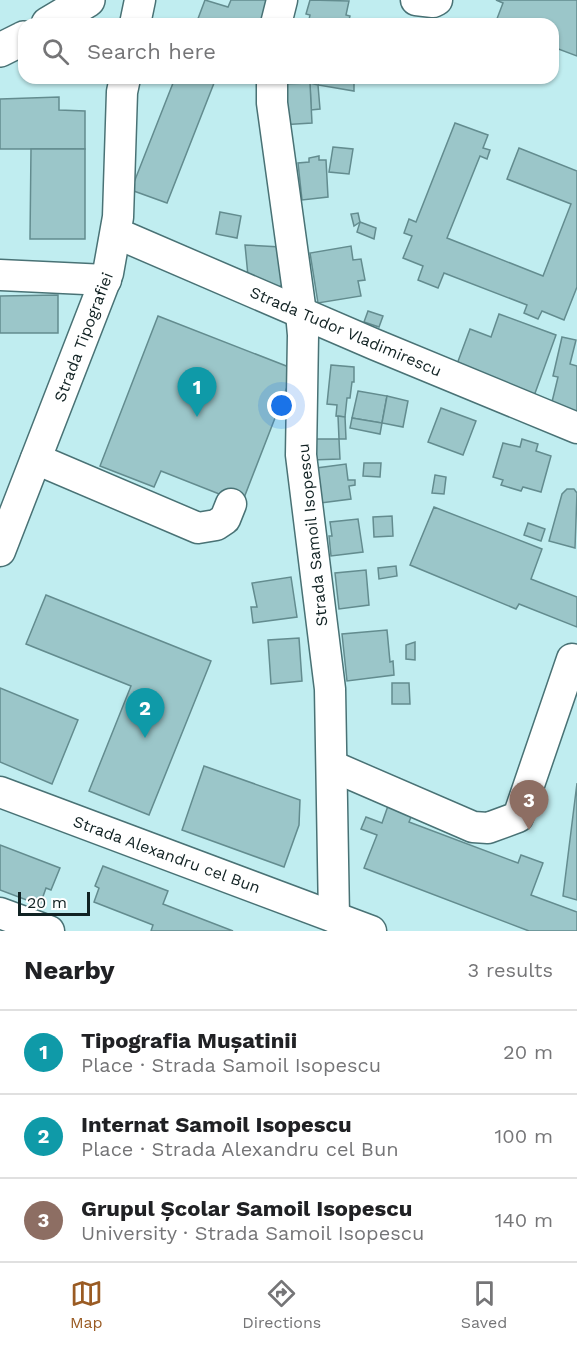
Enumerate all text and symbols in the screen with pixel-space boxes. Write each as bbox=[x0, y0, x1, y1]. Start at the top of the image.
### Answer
search box bbox=[18, 18, 559, 84]
icon: search bbox=[39, 35, 72, 68]
text: Search here bbox=[87, 39, 216, 64]
street label: Strada Tipografiei bbox=[50, 270, 117, 405]
street label: Strada Tudor Vladimirescu bbox=[247, 282, 444, 380]
pin: 1 bbox=[178, 368, 216, 417]
your location bbox=[267, 391, 296, 420]
street label: Strada Samoil Isopescu bbox=[293, 443, 332, 627]
pin: 2 bbox=[126, 688, 164, 738]
pin: 3 bbox=[510, 780, 548, 830]
street label: Strada Alexandru cel Bun bbox=[71, 812, 263, 897]
scale bar bbox=[18, 889, 90, 916]
text: 20 m bbox=[27, 893, 67, 912]
text: Nearby bbox=[24, 955, 115, 985]
text: 3 results bbox=[468, 958, 553, 982]
text: Tipografia Mușatinii bbox=[81, 1028, 297, 1053]
text: 1 bbox=[39, 1040, 48, 1064]
text: 20 m bbox=[503, 1040, 553, 1064]
text: Place · Strada Samoil Isopescu bbox=[81, 1053, 381, 1077]
text: Internat Samoil Isopescu bbox=[81, 1112, 352, 1137]
text: 2 bbox=[38, 1124, 49, 1148]
text: 100 m bbox=[494, 1124, 553, 1148]
text: Place · Strada Alexandru cel Bun bbox=[81, 1137, 399, 1161]
text: Grupul Școlar Samoil Isopescu bbox=[81, 1196, 412, 1221]
text: 3 bbox=[38, 1208, 49, 1232]
text: 140 m bbox=[495, 1208, 553, 1232]
text: University · Strada Samoil Isopescu bbox=[81, 1221, 424, 1245]
tab: Map bbox=[70, 1277, 103, 1332]
tab: Directions bbox=[242, 1277, 321, 1332]
tab: Saved bbox=[461, 1277, 507, 1332]

